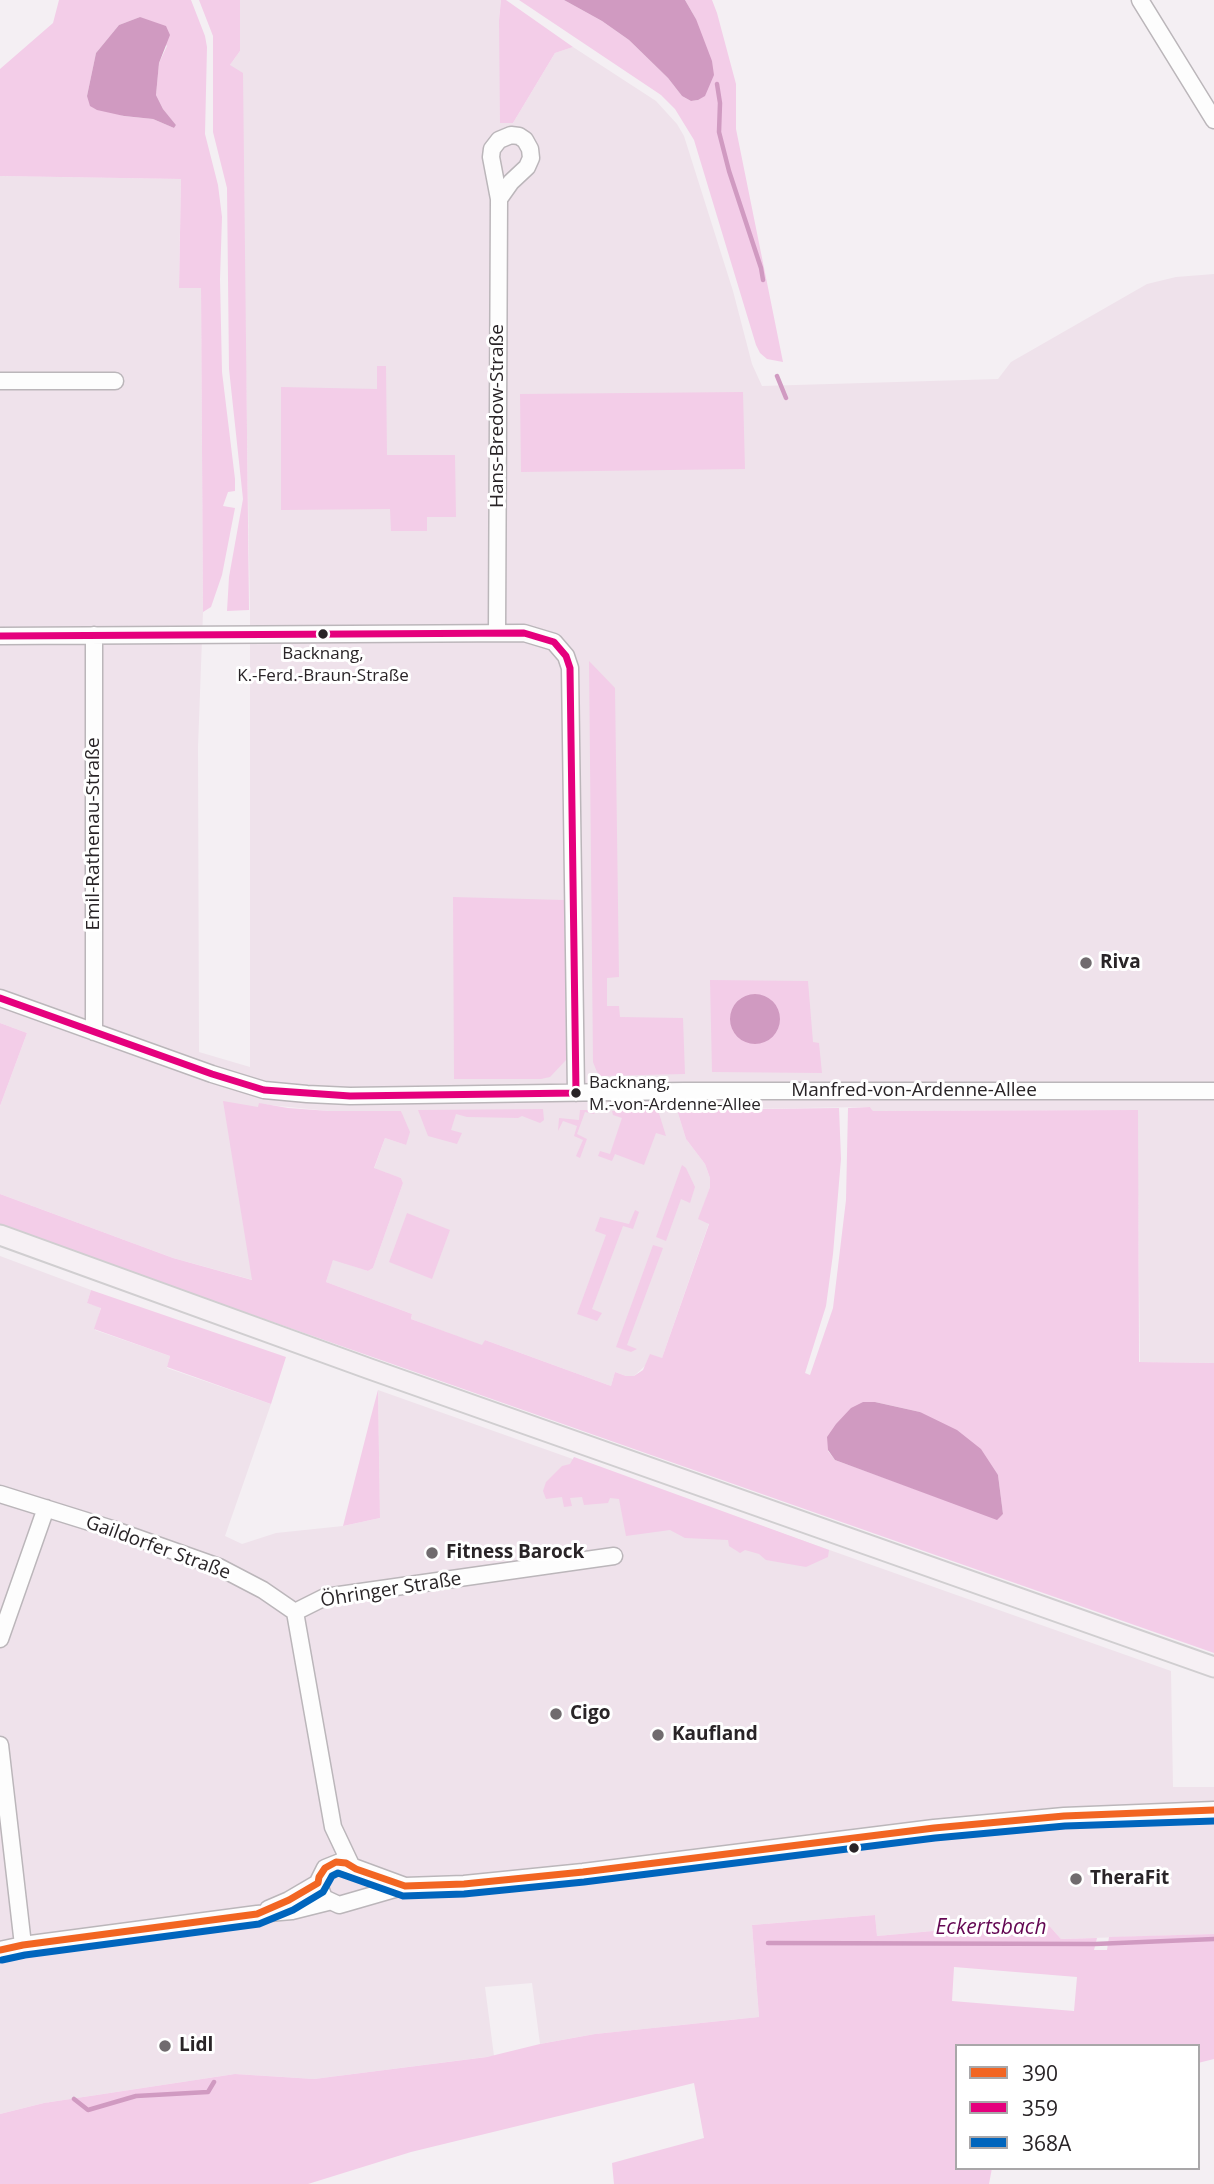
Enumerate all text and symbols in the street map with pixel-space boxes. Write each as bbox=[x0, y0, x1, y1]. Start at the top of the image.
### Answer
street label: Hans-Bredow-Straße bbox=[487, 324, 509, 508]
marker: Backnang, K.-Ferd.-Braun-Straße bbox=[316, 627, 330, 641]
place label: Backnang, K.-Ferd.-Braun-Straße bbox=[237, 644, 409, 684]
street label: Emil-Rathenau-Straße bbox=[83, 737, 105, 931]
place label: Riva bbox=[1100, 952, 1141, 974]
marker: Riva bbox=[1078, 955, 1094, 971]
place label: Backnang, M.-von-Ardenne-Allee bbox=[589, 1073, 761, 1113]
street label: Manfred-von-Ardenne-Allee bbox=[791, 1080, 1037, 1102]
marker: Backnang, M.-von-Ardenne-Allee bbox=[569, 1086, 583, 1100]
street label: Gaildorfer Straße bbox=[82, 1511, 234, 1585]
place label: Fitness Barock bbox=[446, 1542, 584, 1564]
marker: Fitness Barock bbox=[424, 1545, 440, 1561]
street label: Öhringer Straße bbox=[319, 1568, 463, 1612]
place label: Cigo bbox=[570, 1703, 610, 1725]
marker: Cigo bbox=[548, 1706, 564, 1722]
place label: Kaufland bbox=[672, 1724, 758, 1746]
marker: Kaufland bbox=[650, 1727, 666, 1743]
unlabelled marker bbox=[847, 1841, 861, 1855]
place label: TheraFit bbox=[1090, 1868, 1169, 1890]
marker: TheraFit bbox=[1068, 1871, 1084, 1887]
water label: Eckertsbach bbox=[936, 1915, 1046, 1941]
place label: Lidl bbox=[179, 2035, 213, 2057]
marker: Lidl bbox=[157, 2038, 173, 2054]
legend bbox=[955, 2044, 1200, 2170]
text: 390 bbox=[1022, 2059, 1058, 2087]
text: 359 bbox=[1022, 2094, 1058, 2122]
text: 368A bbox=[1022, 2129, 1071, 2157]

